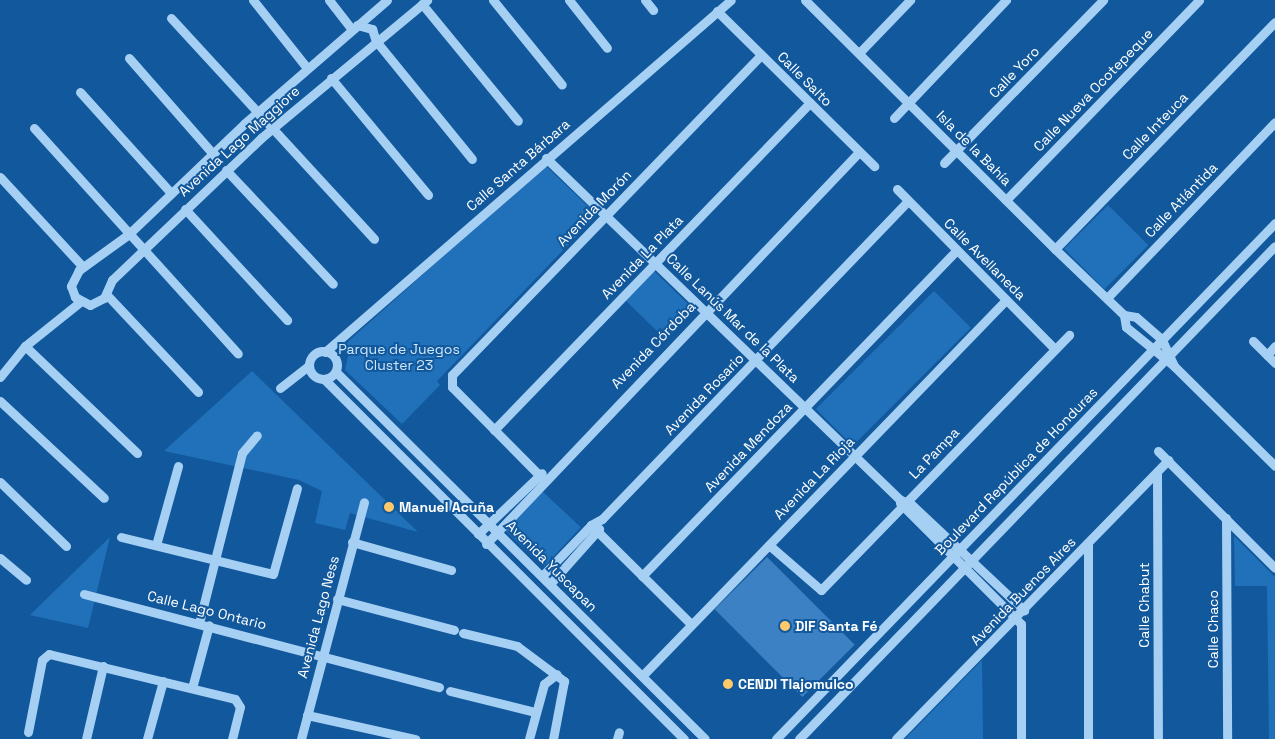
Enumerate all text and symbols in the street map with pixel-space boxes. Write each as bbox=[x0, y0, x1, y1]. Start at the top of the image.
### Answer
street label: Calle Nueva Ocotepeque bbox=[1030, 25, 1156, 155]
street label: Calle Yoro bbox=[985, 43, 1043, 101]
street label: Calle Salto bbox=[774, 48, 836, 110]
street label: Avenida Lago Maggiore bbox=[175, 82, 303, 200]
street label: Calle Inteuca bbox=[1119, 89, 1191, 163]
street label: Isla de la Bahía bbox=[933, 107, 1015, 189]
street label: Calle Santa Bárbara bbox=[463, 115, 573, 215]
street label: Calle Atlántida bbox=[1141, 159, 1221, 241]
street label: Avenida Morón bbox=[553, 166, 635, 250]
street label: Avenida La Plata bbox=[598, 212, 686, 302]
street label: Calle Avellaneda bbox=[941, 215, 1029, 303]
street label: Calle Lanús Mar de la Plata bbox=[663, 250, 803, 386]
street label: Avenida Córdoba bbox=[607, 298, 699, 392]
park label: Parque de Juegos Cluster 23 bbox=[338, 341, 460, 374]
street label: Avenida Rosario bbox=[661, 350, 747, 438]
street label: Boulevard República de Honduras bbox=[931, 384, 1101, 558]
street label: Avenida Mendoza bbox=[701, 399, 795, 495]
street label: La Pampa bbox=[905, 424, 963, 482]
street label: Avenida La Rioja bbox=[770, 433, 858, 523]
place label: Manuel Acuña bbox=[399, 499, 494, 515]
marker: Manuel Acuña bbox=[383, 501, 395, 513]
street label: Avenida Yuscapan bbox=[503, 517, 601, 615]
street label: Avenida Buenos Aires bbox=[967, 533, 1079, 649]
street label: Avenida Lago Ness bbox=[294, 554, 342, 680]
street label: Calle Chabut bbox=[1136, 562, 1152, 648]
street label: Calle Lago Ontario bbox=[146, 587, 268, 633]
street label: Calle Chaco bbox=[1205, 590, 1221, 668]
place label: DIF Santa Fé bbox=[795, 618, 878, 634]
marker: DIF Santa Fé bbox=[779, 620, 791, 632]
place label: CENDI Tlajomulco bbox=[738, 676, 854, 692]
marker: CENDI Tlajomulco bbox=[722, 678, 734, 690]

